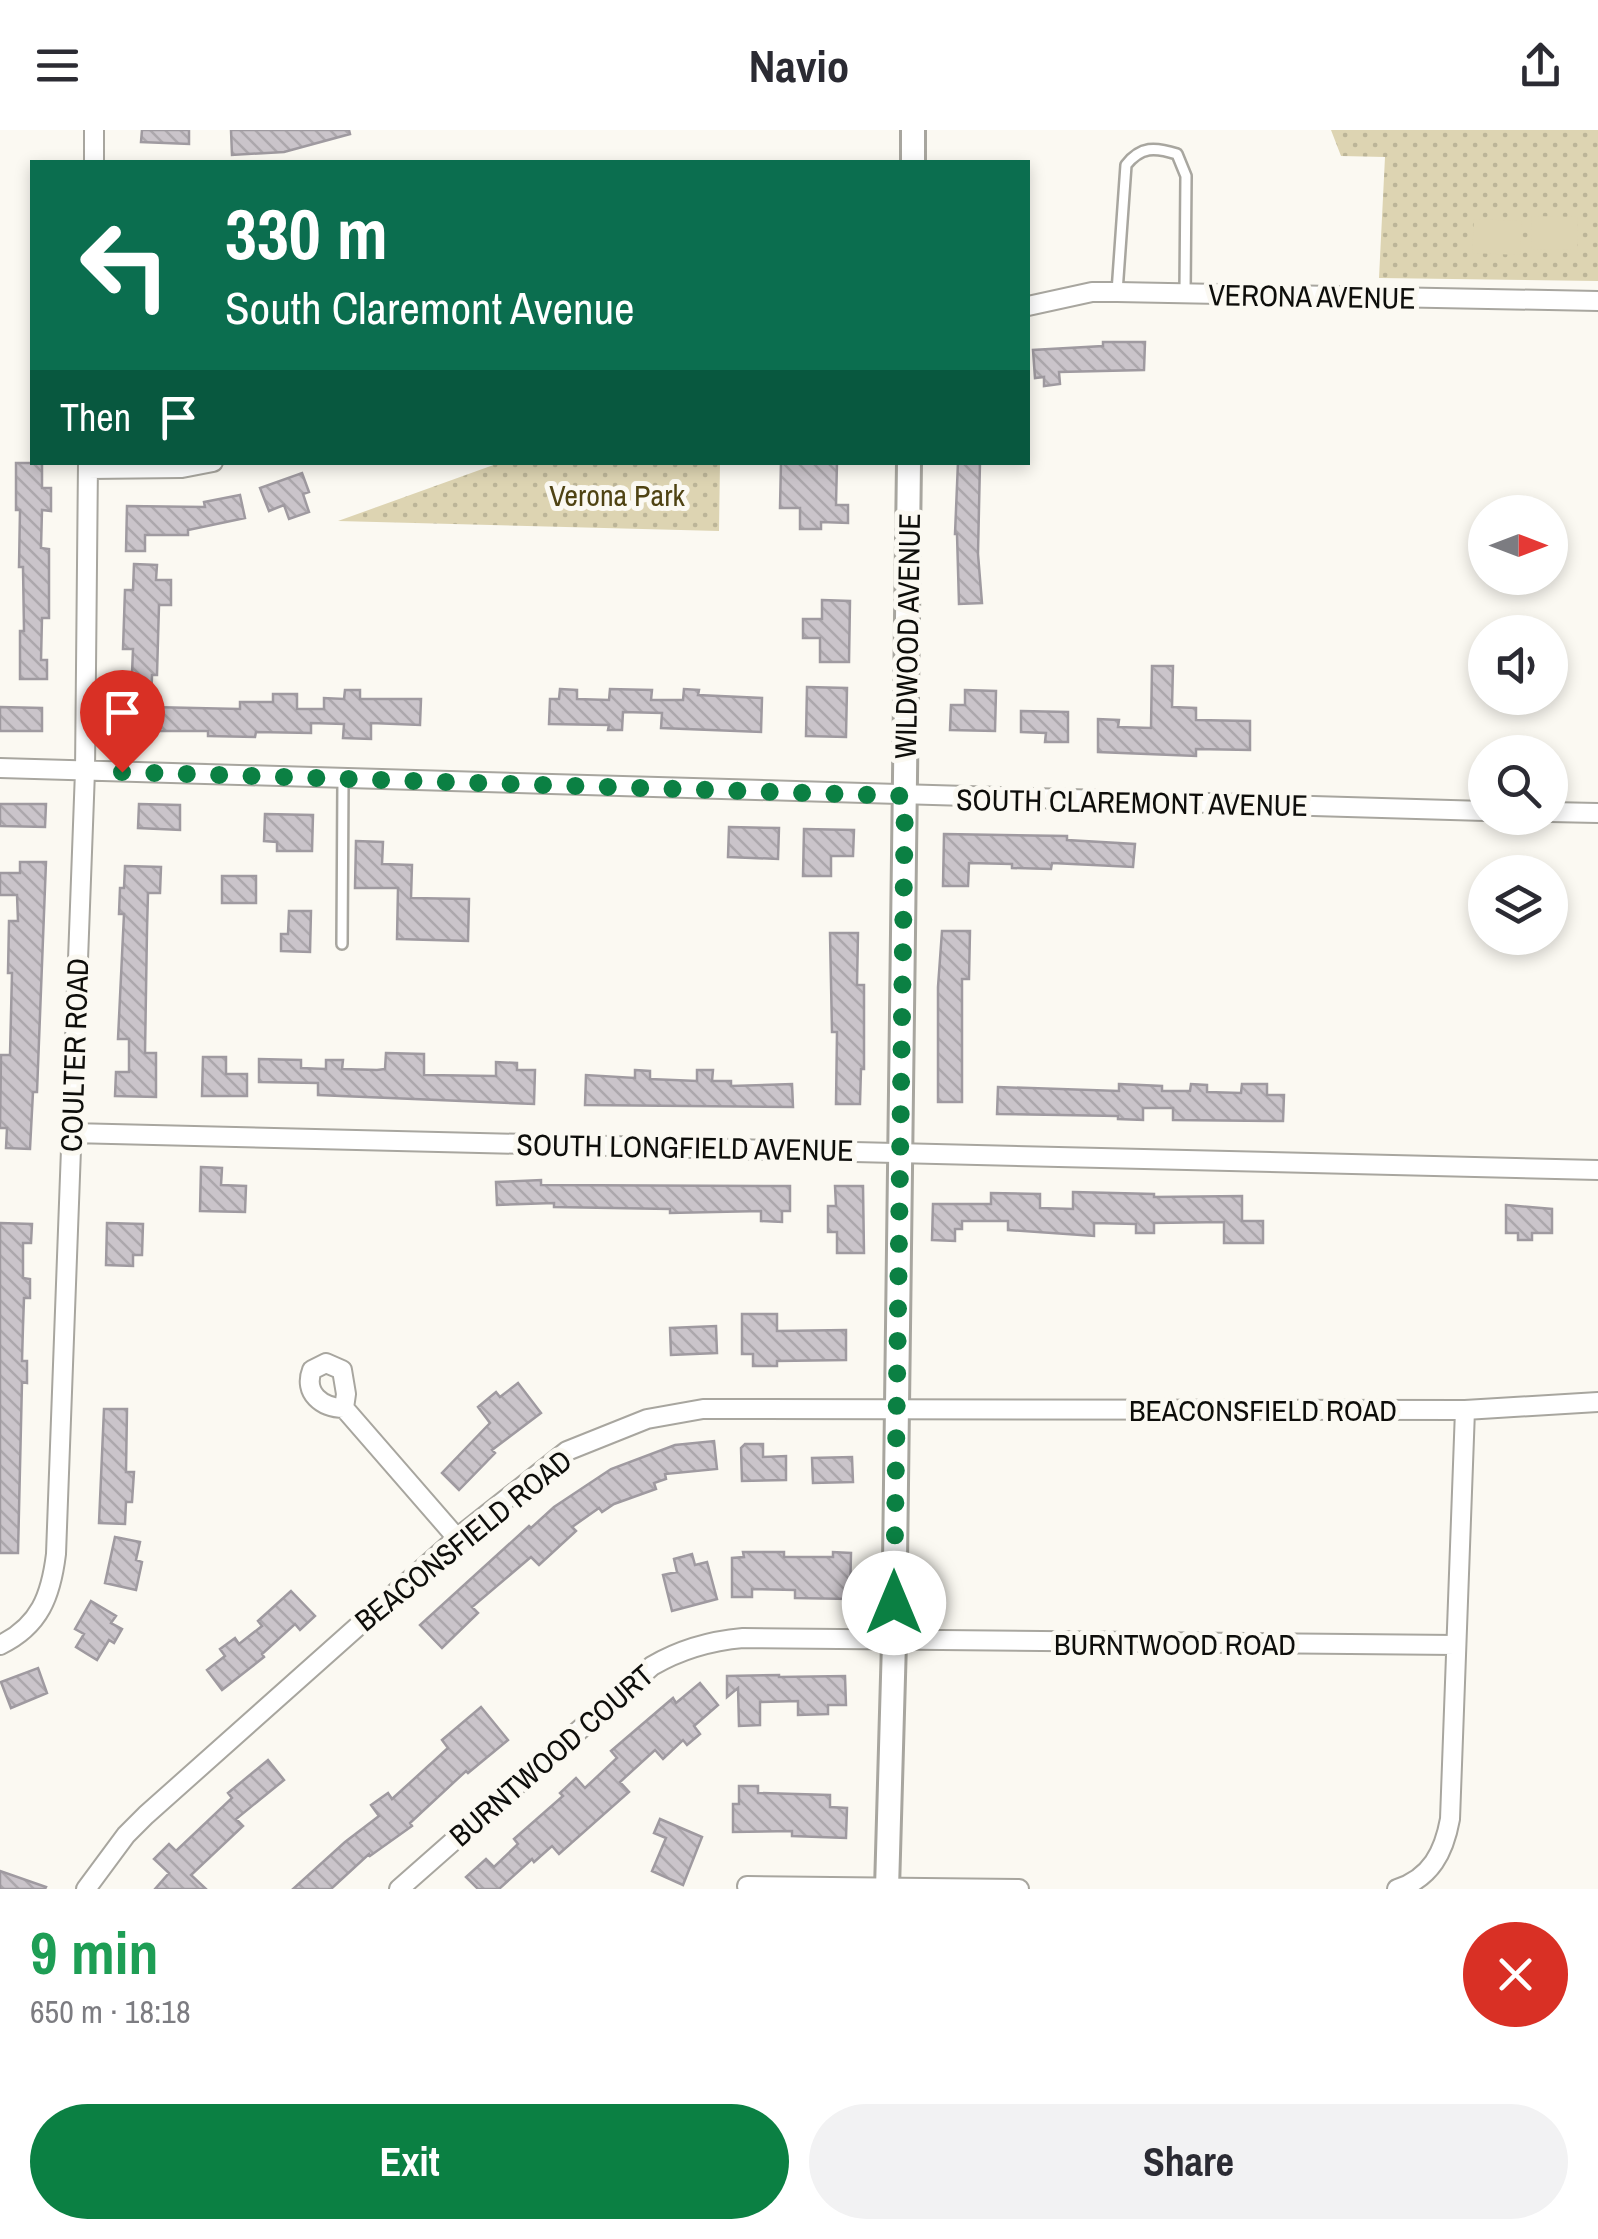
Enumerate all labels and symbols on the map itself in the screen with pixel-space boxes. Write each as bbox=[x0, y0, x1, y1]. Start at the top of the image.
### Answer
street label: VERONA AVENUE bbox=[1208, 274, 1416, 318]
park label: Verona Park bbox=[549, 475, 685, 515]
north arrow bbox=[1468, 495, 1568, 595]
street label: WILDWOOD AVENUE bbox=[885, 513, 929, 759]
pin bbox=[80, 670, 165, 773]
street label: SOUTH CLAREMONT AVENUE bbox=[956, 779, 1308, 825]
street label: COULTER ROAD bbox=[51, 958, 97, 1152]
street label: SOUTH LONGFIELD AVENUE bbox=[516, 1124, 854, 1170]
street label: BEACONSFIELD ROAD bbox=[1129, 1390, 1397, 1430]
street label: BEACONSFIELD ROAD bbox=[346, 1440, 580, 1640]
position arrow bbox=[842, 1551, 946, 1655]
street label: BURNTWOOD ROAD bbox=[1054, 1624, 1296, 1664]
street label: BURNTWOOD COURT bbox=[441, 1655, 661, 1855]

